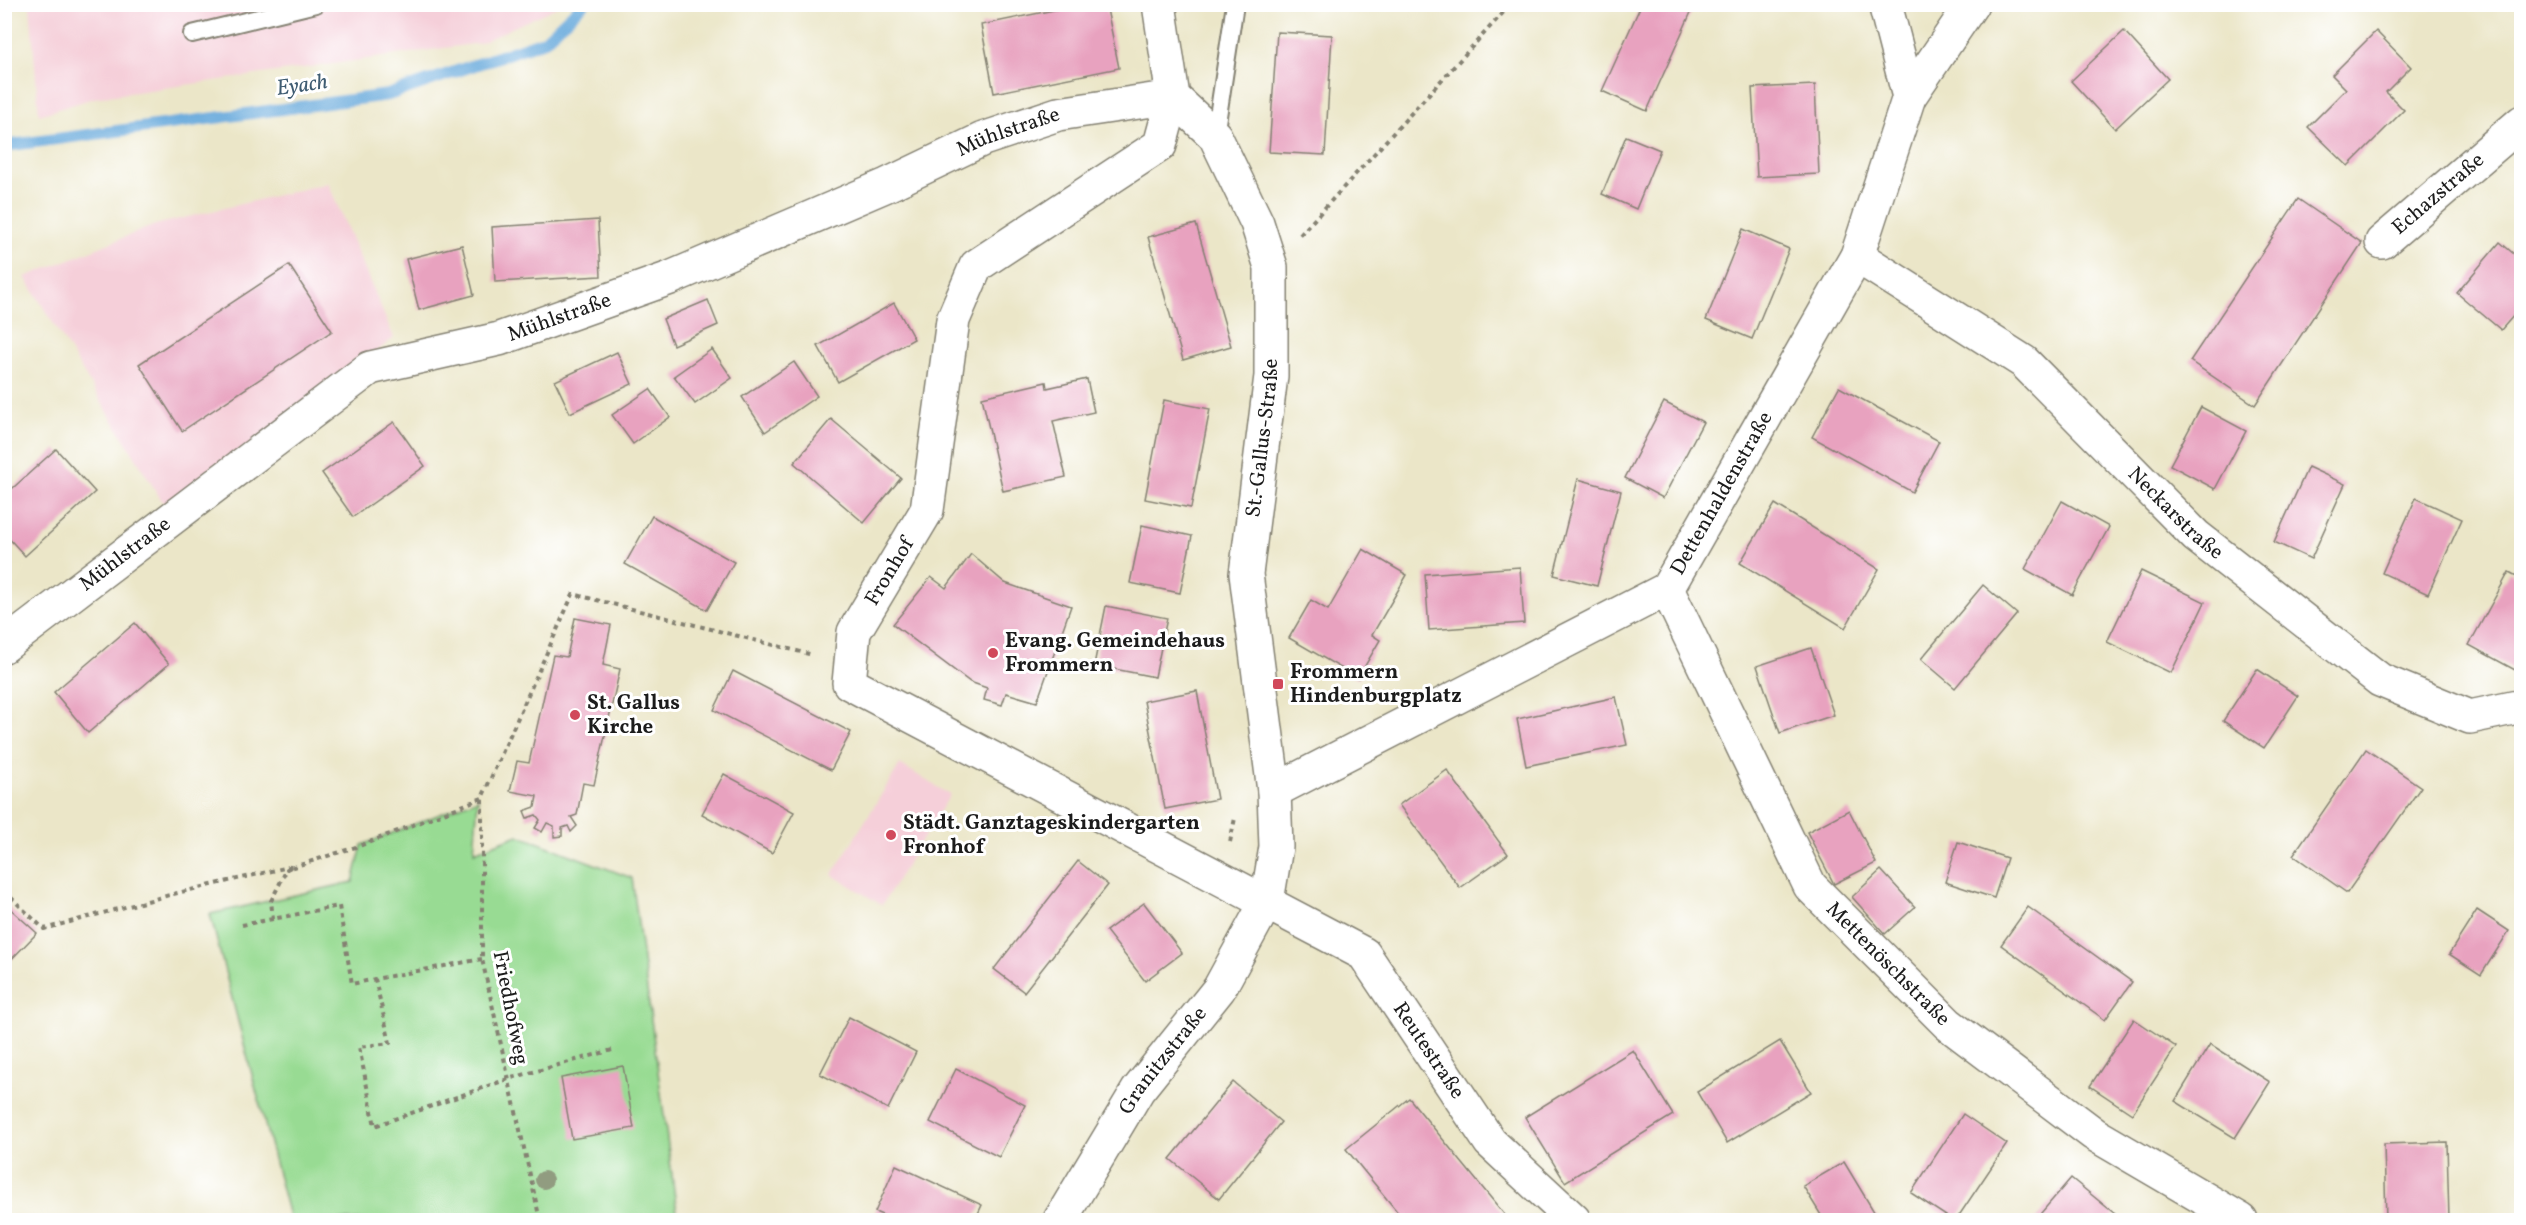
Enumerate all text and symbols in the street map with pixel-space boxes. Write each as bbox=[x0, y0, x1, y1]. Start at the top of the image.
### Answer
water label: Eyach bbox=[274, 67, 330, 105]
street label: Mühlstraße bbox=[952, 100, 1064, 164]
street label: Echazstraße bbox=[2386, 146, 2491, 242]
street label: Mühlstraße bbox=[504, 286, 615, 349]
street label: St.-Gallus-Straße bbox=[1239, 358, 1286, 519]
street label: Dettenhaldenstraße bbox=[1663, 406, 1780, 580]
street label: Neckarstraße bbox=[2121, 460, 2230, 567]
street label: Mühlstraße bbox=[73, 510, 177, 598]
street label: Fronhof bbox=[858, 531, 923, 611]
place label: Evang. Gemeindehaus Frommern bbox=[1005, 627, 1225, 680]
marker: Evang. Gemeindehaus Frommern bbox=[986, 646, 1000, 660]
place label: Frommern Hindenburgplatz bbox=[1290, 658, 1462, 711]
marker: Frommern Hindenburgplatz bbox=[1271, 677, 1285, 691]
place label: St. Gallus Kirche bbox=[587, 689, 680, 742]
marker: St. Gallus Kirche bbox=[568, 708, 582, 722]
place label: Städt. Ganztageskindergarten Fronhof bbox=[903, 809, 1200, 862]
marker: Städt. Ganztageskindergarten Fronhof bbox=[884, 828, 898, 842]
street label: Mettenöschstraße bbox=[1819, 895, 1957, 1033]
street label: Friedhofweg bbox=[485, 948, 535, 1068]
street label: Reutestraße bbox=[1386, 996, 1472, 1105]
street label: Granitzstraße bbox=[1112, 1000, 1214, 1120]

